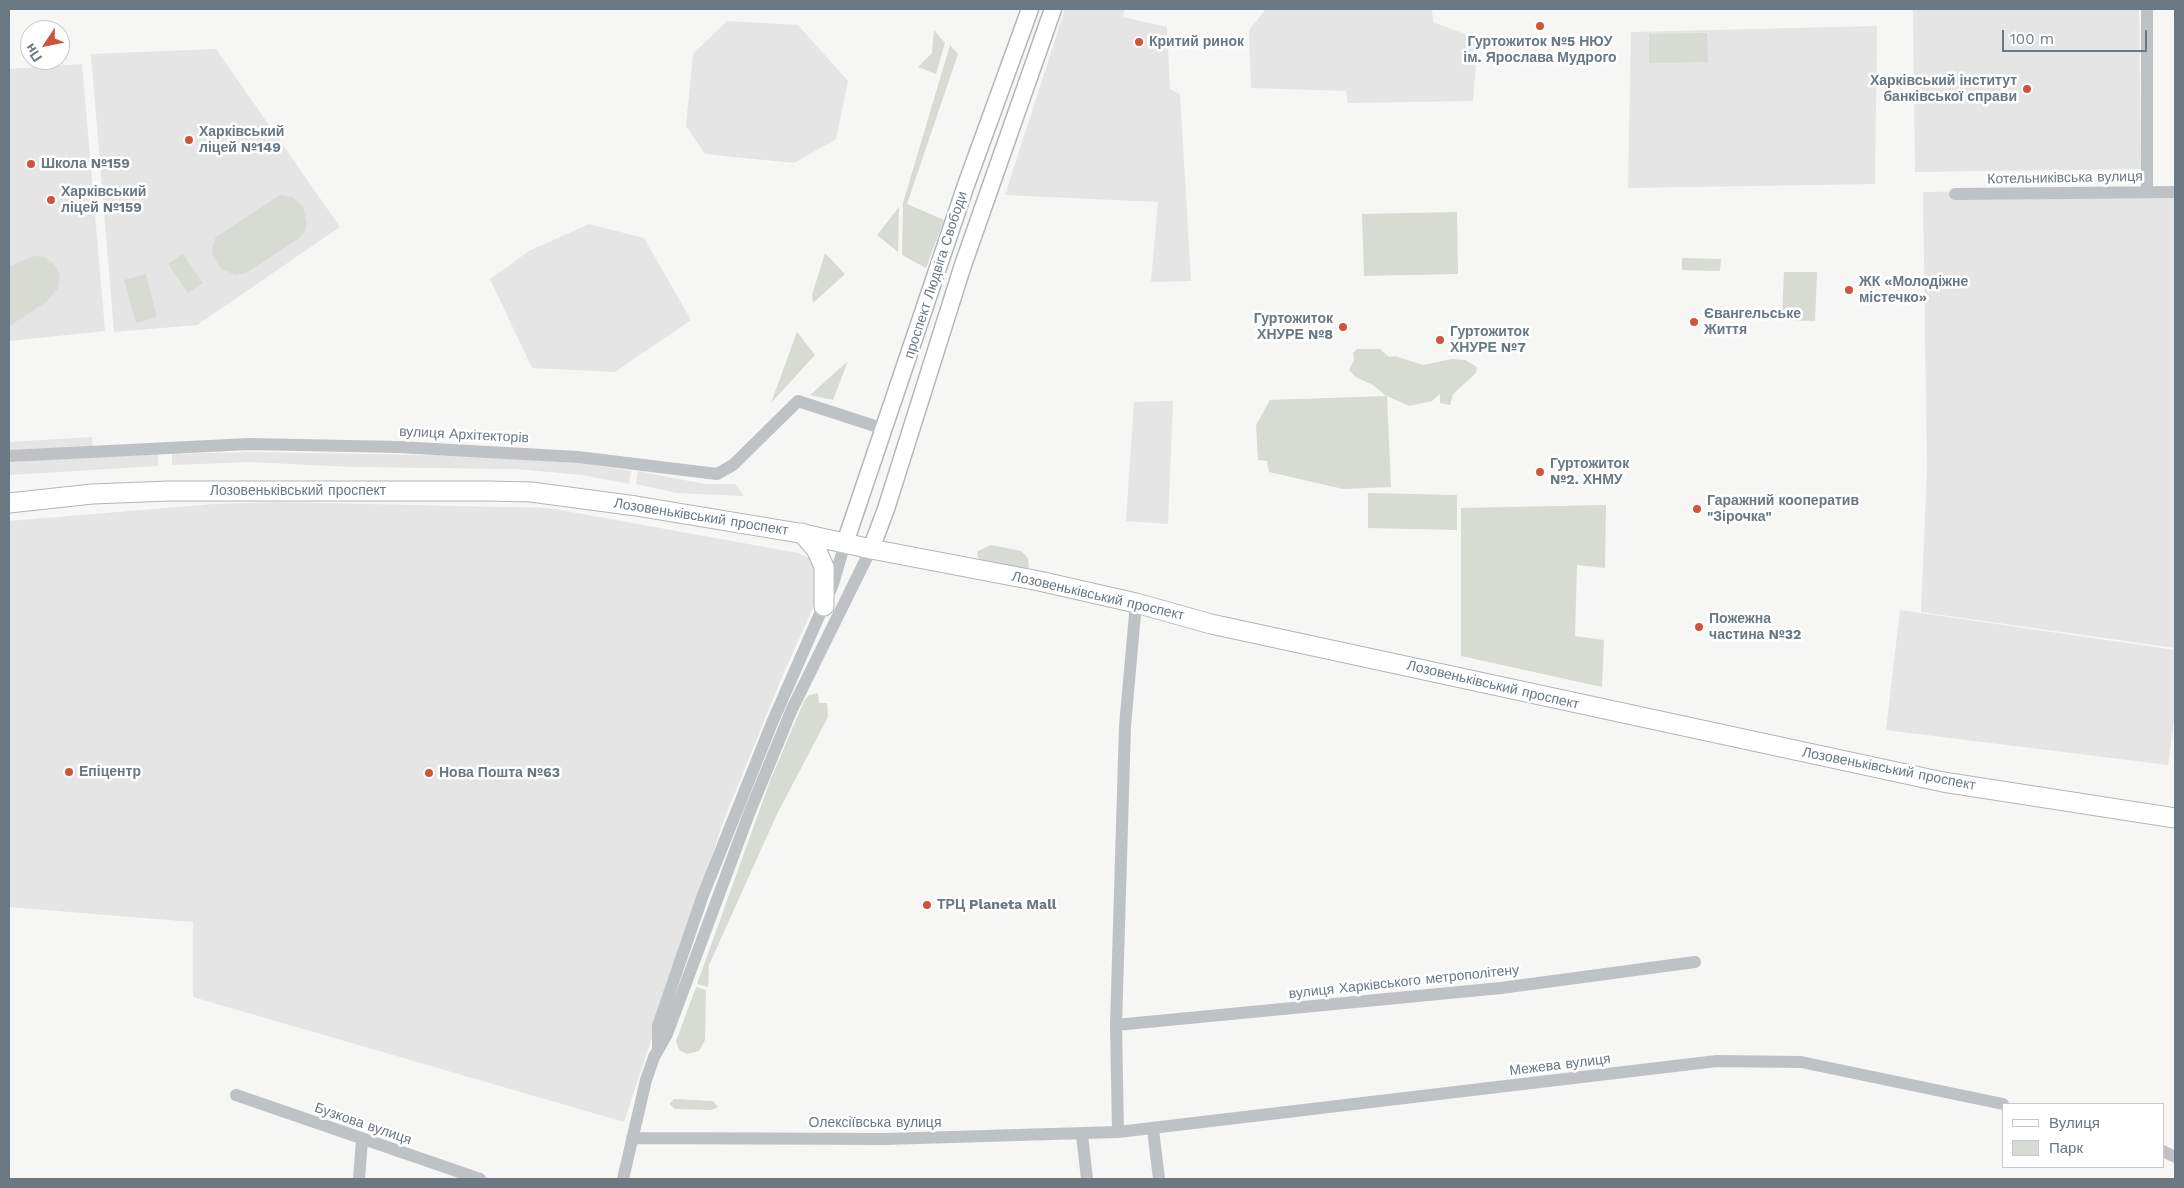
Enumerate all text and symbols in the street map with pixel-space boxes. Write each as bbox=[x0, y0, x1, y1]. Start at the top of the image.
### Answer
north arrow bbox=[20, 20, 70, 70]
marker: Гуртожиток №5 НЮУ ім. Ярослава Мудрого bbox=[1534, 20, 1546, 32]
scale bar bbox=[2004, 20, 2149, 52]
text: 100 m bbox=[2010, 30, 2054, 48]
place label: Критий ринок bbox=[1149, 34, 1244, 50]
place label: Гуртожиток №5 НЮУ ім. Ярослава Мудрого bbox=[1463, 34, 1617, 66]
marker: Критий ринок bbox=[1133, 36, 1145, 48]
text: Пн bbox=[22, 41, 45, 65]
place label: Харківський інститут банківської справи bbox=[1870, 73, 2017, 105]
marker: Харківський інститут банківської справи bbox=[2021, 83, 2033, 95]
place label: Харківський ліцей №149 bbox=[199, 124, 284, 156]
marker: Харківський ліцей №149 bbox=[183, 134, 195, 146]
place label: Школа №159 bbox=[41, 156, 130, 172]
marker: Школа №159 bbox=[25, 158, 37, 170]
street label: Котельниківська вулиця bbox=[1987, 168, 2143, 188]
place label: Харківський ліцей №159 bbox=[61, 184, 146, 216]
street label: проспект Людвіга Свободи bbox=[901, 189, 971, 361]
marker: Харківський ліцей №159 bbox=[45, 194, 57, 206]
place label: ЖК «Молодіжне містечко» bbox=[1859, 274, 1968, 306]
marker: ЖК «Молодіжне містечко» bbox=[1843, 284, 1855, 296]
place label: Євангельське Життя bbox=[1704, 306, 1801, 338]
place label: Гуртожиток ХНУРЕ №8 bbox=[1254, 311, 1333, 344]
marker: Євангельське Життя bbox=[1688, 316, 1700, 328]
marker: Гуртожиток ХНУРЕ №8 bbox=[1337, 321, 1349, 333]
place label: Гуртожиток ХНУРЕ №7 bbox=[1450, 324, 1529, 357]
marker: Гуртожиток ХНУРЕ №7 bbox=[1434, 334, 1446, 346]
street label: вулиця Архітекторів bbox=[399, 423, 529, 447]
place label: Гуртожиток №2. ХНМУ bbox=[1550, 456, 1629, 488]
marker: Гуртожиток №2. ХНМУ bbox=[1534, 466, 1546, 478]
street label: Лозовеньківський проспект bbox=[210, 483, 386, 499]
place label: Гаражний кооператив "Зірочка" bbox=[1707, 493, 1859, 526]
street label: Лозовеньківський проспект bbox=[613, 495, 789, 539]
marker: Гаражний кооператив "Зірочка" bbox=[1691, 503, 1703, 515]
street label: Лозовеньківський проспект bbox=[1010, 568, 1186, 624]
place label: Пожежна частина №32 bbox=[1709, 611, 1801, 644]
marker: Пожежна частина №32 bbox=[1693, 621, 1705, 633]
street label: Лозовеньківський проспект bbox=[1405, 657, 1581, 713]
street label: Лозовеньківський проспект bbox=[1801, 744, 1977, 794]
place label: Епіцентр bbox=[79, 764, 141, 780]
place label: Нова Пошта №63 bbox=[439, 765, 560, 781]
marker: Епіцентр bbox=[63, 766, 75, 778]
marker: Нова Пошта №63 bbox=[423, 767, 435, 779]
place label: ТРЦ Planeta Mall bbox=[937, 897, 1056, 913]
marker: ТРЦ Planeta Mall bbox=[921, 899, 933, 911]
street label: вулиця Харківського метрополітену bbox=[1288, 962, 1520, 1002]
street label: Межева вулиця bbox=[1508, 1050, 1612, 1080]
street label: Бузкова вулиця bbox=[312, 1100, 414, 1148]
legend bbox=[2002, 1103, 2164, 1168]
text: Вулиця bbox=[2049, 1114, 2100, 1132]
street label: Олексіївська вулиця bbox=[809, 1115, 941, 1131]
text: Парк bbox=[2049, 1139, 2083, 1157]

